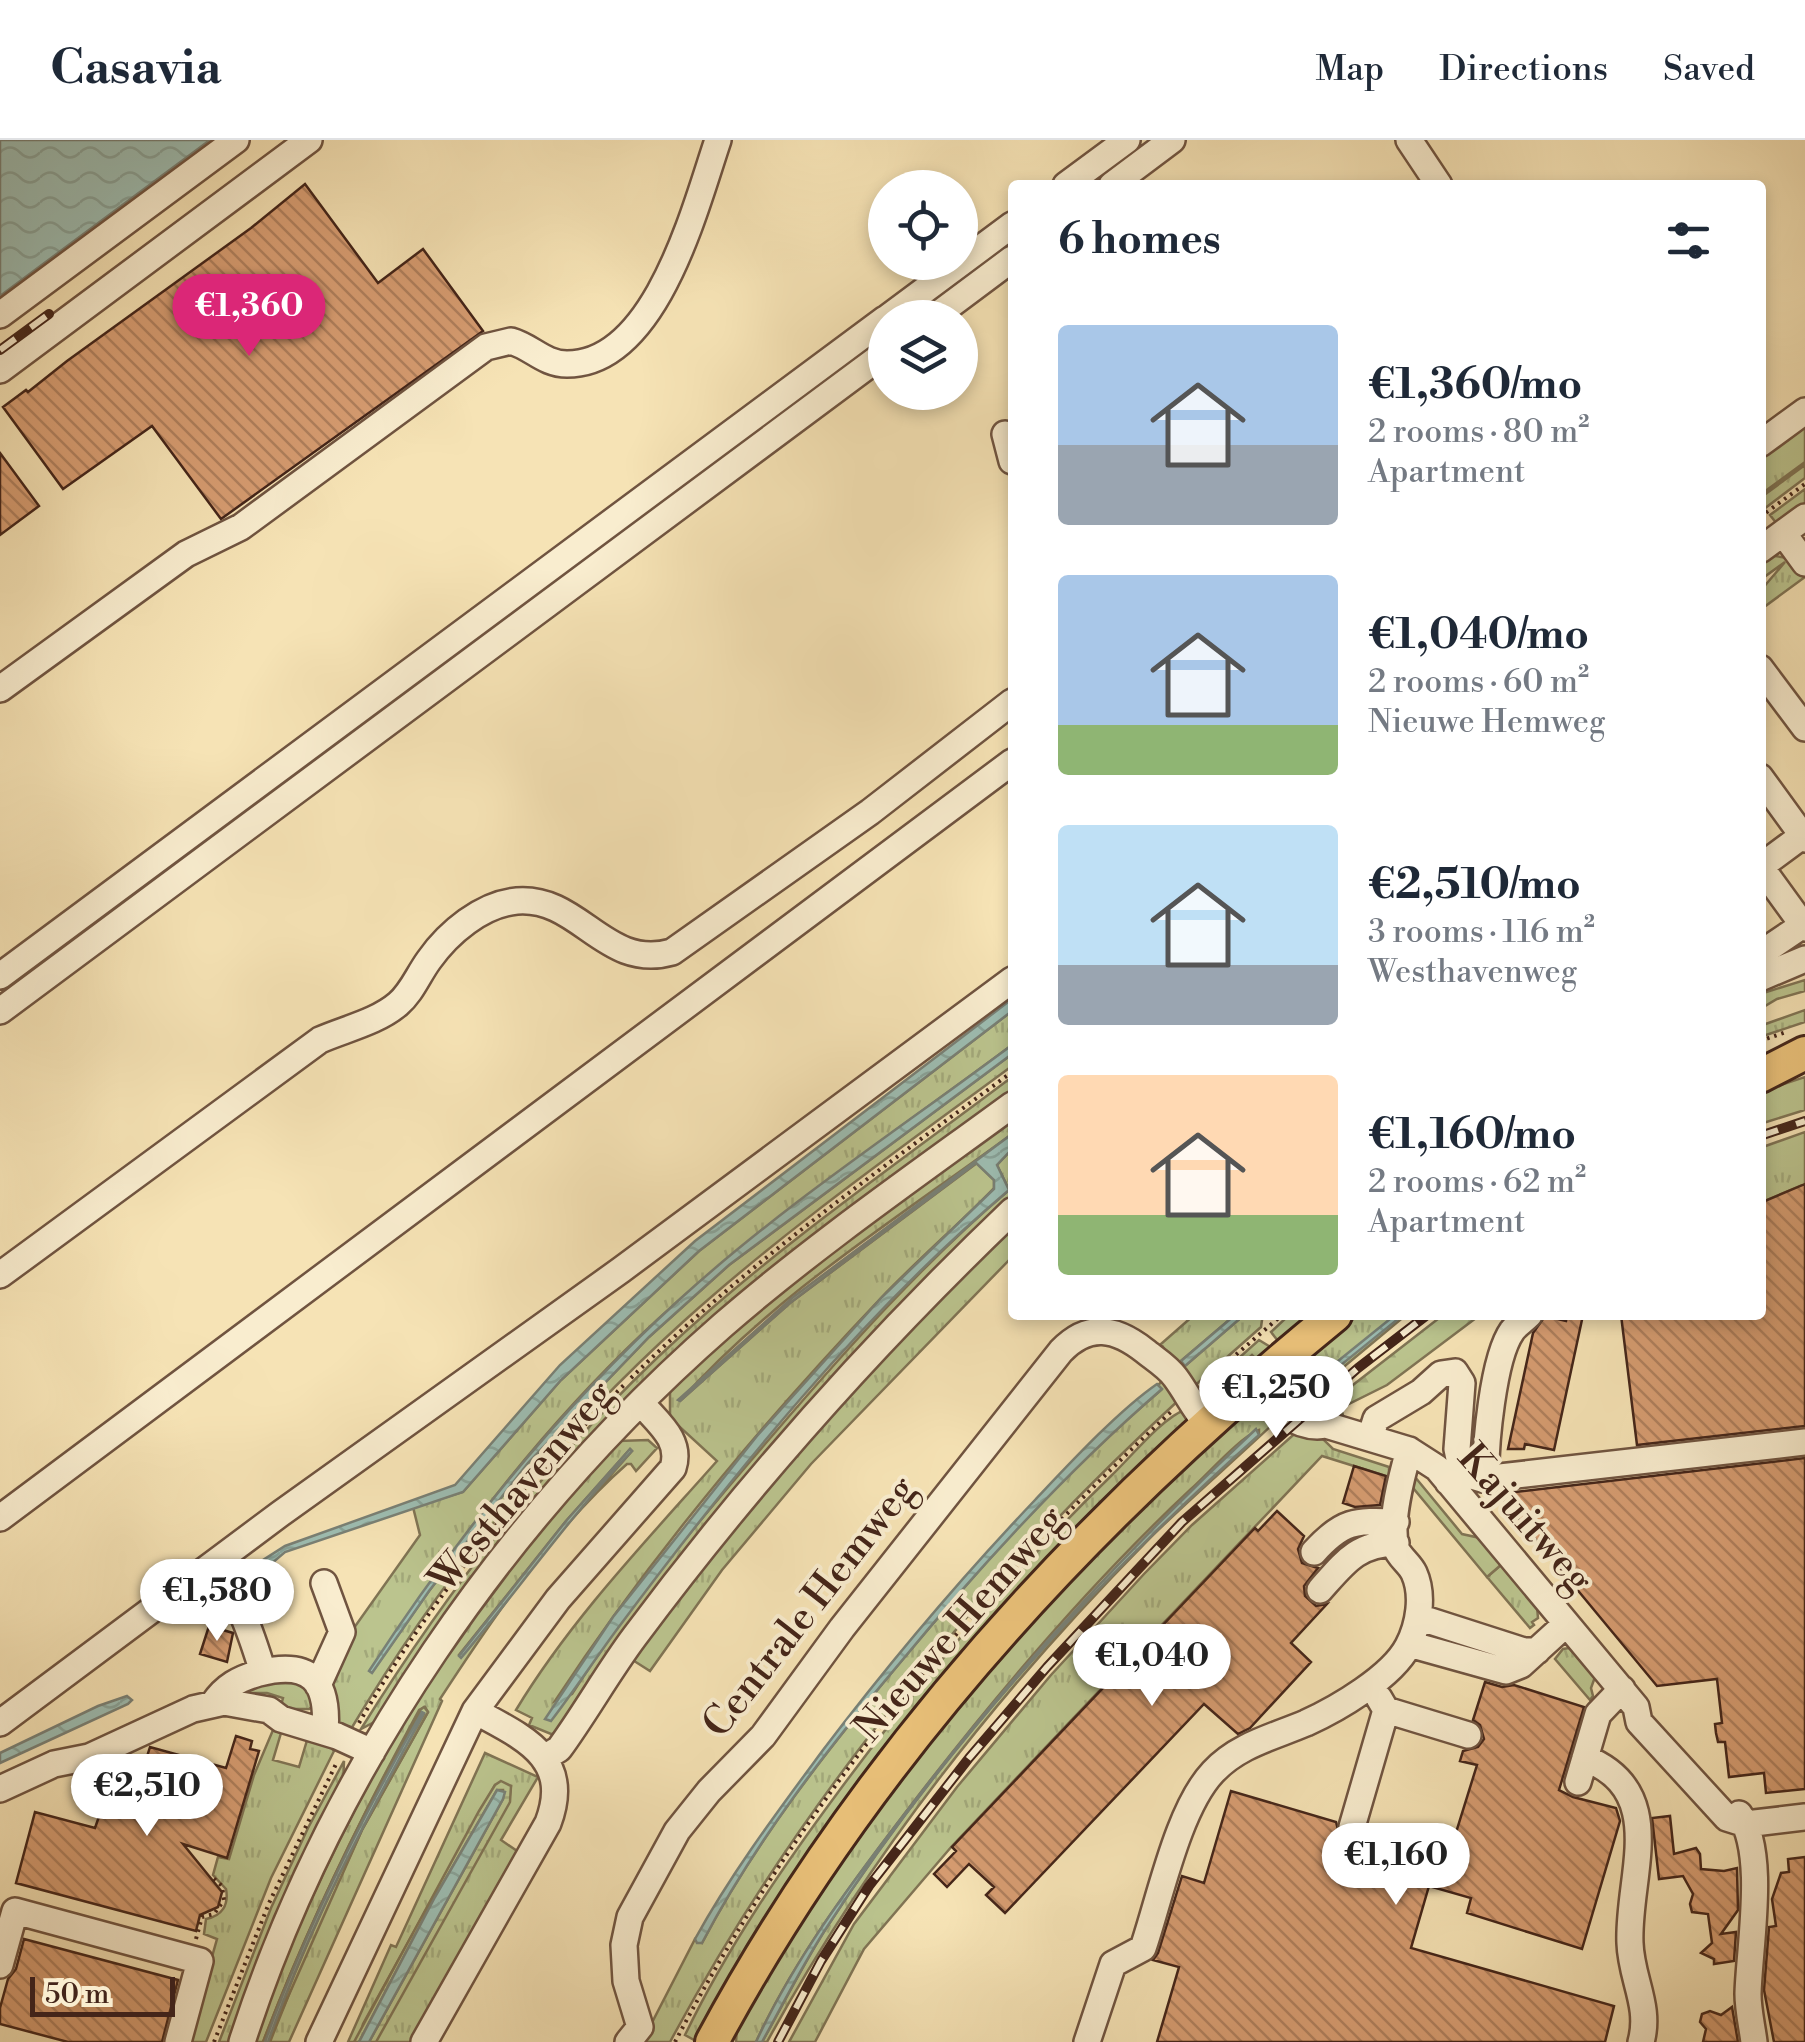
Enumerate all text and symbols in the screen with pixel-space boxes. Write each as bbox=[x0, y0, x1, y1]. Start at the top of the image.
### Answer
text: Casavia bbox=[50, 39, 222, 99]
text: Map bbox=[1315, 48, 1384, 91]
text: Directions bbox=[1439, 48, 1608, 91]
text: Saved bbox=[1663, 48, 1755, 91]
map controls bbox=[868, 170, 978, 410]
button: locate bbox=[868, 170, 978, 280]
icon: filters bbox=[1661, 213, 1716, 268]
text: 6 homes bbox=[1058, 214, 1221, 267]
pin: €1,360 bbox=[168, 274, 330, 359]
text: €1,360 bbox=[194, 286, 304, 326]
button: layers bbox=[868, 300, 978, 410]
text: €1,360/mo bbox=[1368, 359, 1582, 412]
icon: home bbox=[1138, 365, 1258, 485]
text: 2 rooms · 80 m² bbox=[1368, 412, 1589, 452]
text: Apartment bbox=[1368, 452, 1525, 492]
text: €1,040/mo bbox=[1368, 609, 1589, 662]
icon: home bbox=[1138, 615, 1258, 735]
text: 2 rooms · 60 m² bbox=[1368, 662, 1589, 702]
text: Nieuwe Hemweg bbox=[1368, 702, 1606, 742]
text: €2,510/mo bbox=[1368, 859, 1581, 912]
icon: home bbox=[1138, 865, 1258, 985]
text: 3 rooms · 116 m² bbox=[1368, 912, 1595, 952]
text: Westhavenweg bbox=[1368, 952, 1577, 992]
text: €1,160/mo bbox=[1368, 1109, 1576, 1162]
icon: home bbox=[1138, 1115, 1258, 1235]
text: 2 rooms · 62 m² bbox=[1368, 1162, 1586, 1202]
text: Apartment bbox=[1368, 1202, 1525, 1242]
pin: €1,250 bbox=[1195, 1356, 1357, 1441]
text: €1,250 bbox=[1221, 1368, 1331, 1408]
street label: Westhavenweg bbox=[417, 1370, 626, 1605]
street label: Kajuitweg bbox=[1446, 1434, 1604, 1605]
street label: Centrale Hemweg bbox=[692, 1466, 929, 1749]
street label: Nieuwe Hemweg bbox=[844, 1495, 1077, 1753]
pin: €1,580 bbox=[136, 1559, 298, 1644]
text: €1,580 bbox=[162, 1571, 272, 1611]
pin: €1,040 bbox=[1071, 1624, 1233, 1709]
text: €1,040 bbox=[1095, 1636, 1209, 1676]
pin: €2,510 bbox=[66, 1754, 228, 1839]
text: €2,510 bbox=[93, 1766, 201, 1806]
pin: €1,160 bbox=[1315, 1823, 1477, 1908]
text: €1,160 bbox=[1344, 1835, 1448, 1875]
scale bar bbox=[30, 1972, 175, 2016]
text: 50 m bbox=[45, 1977, 109, 2012]

